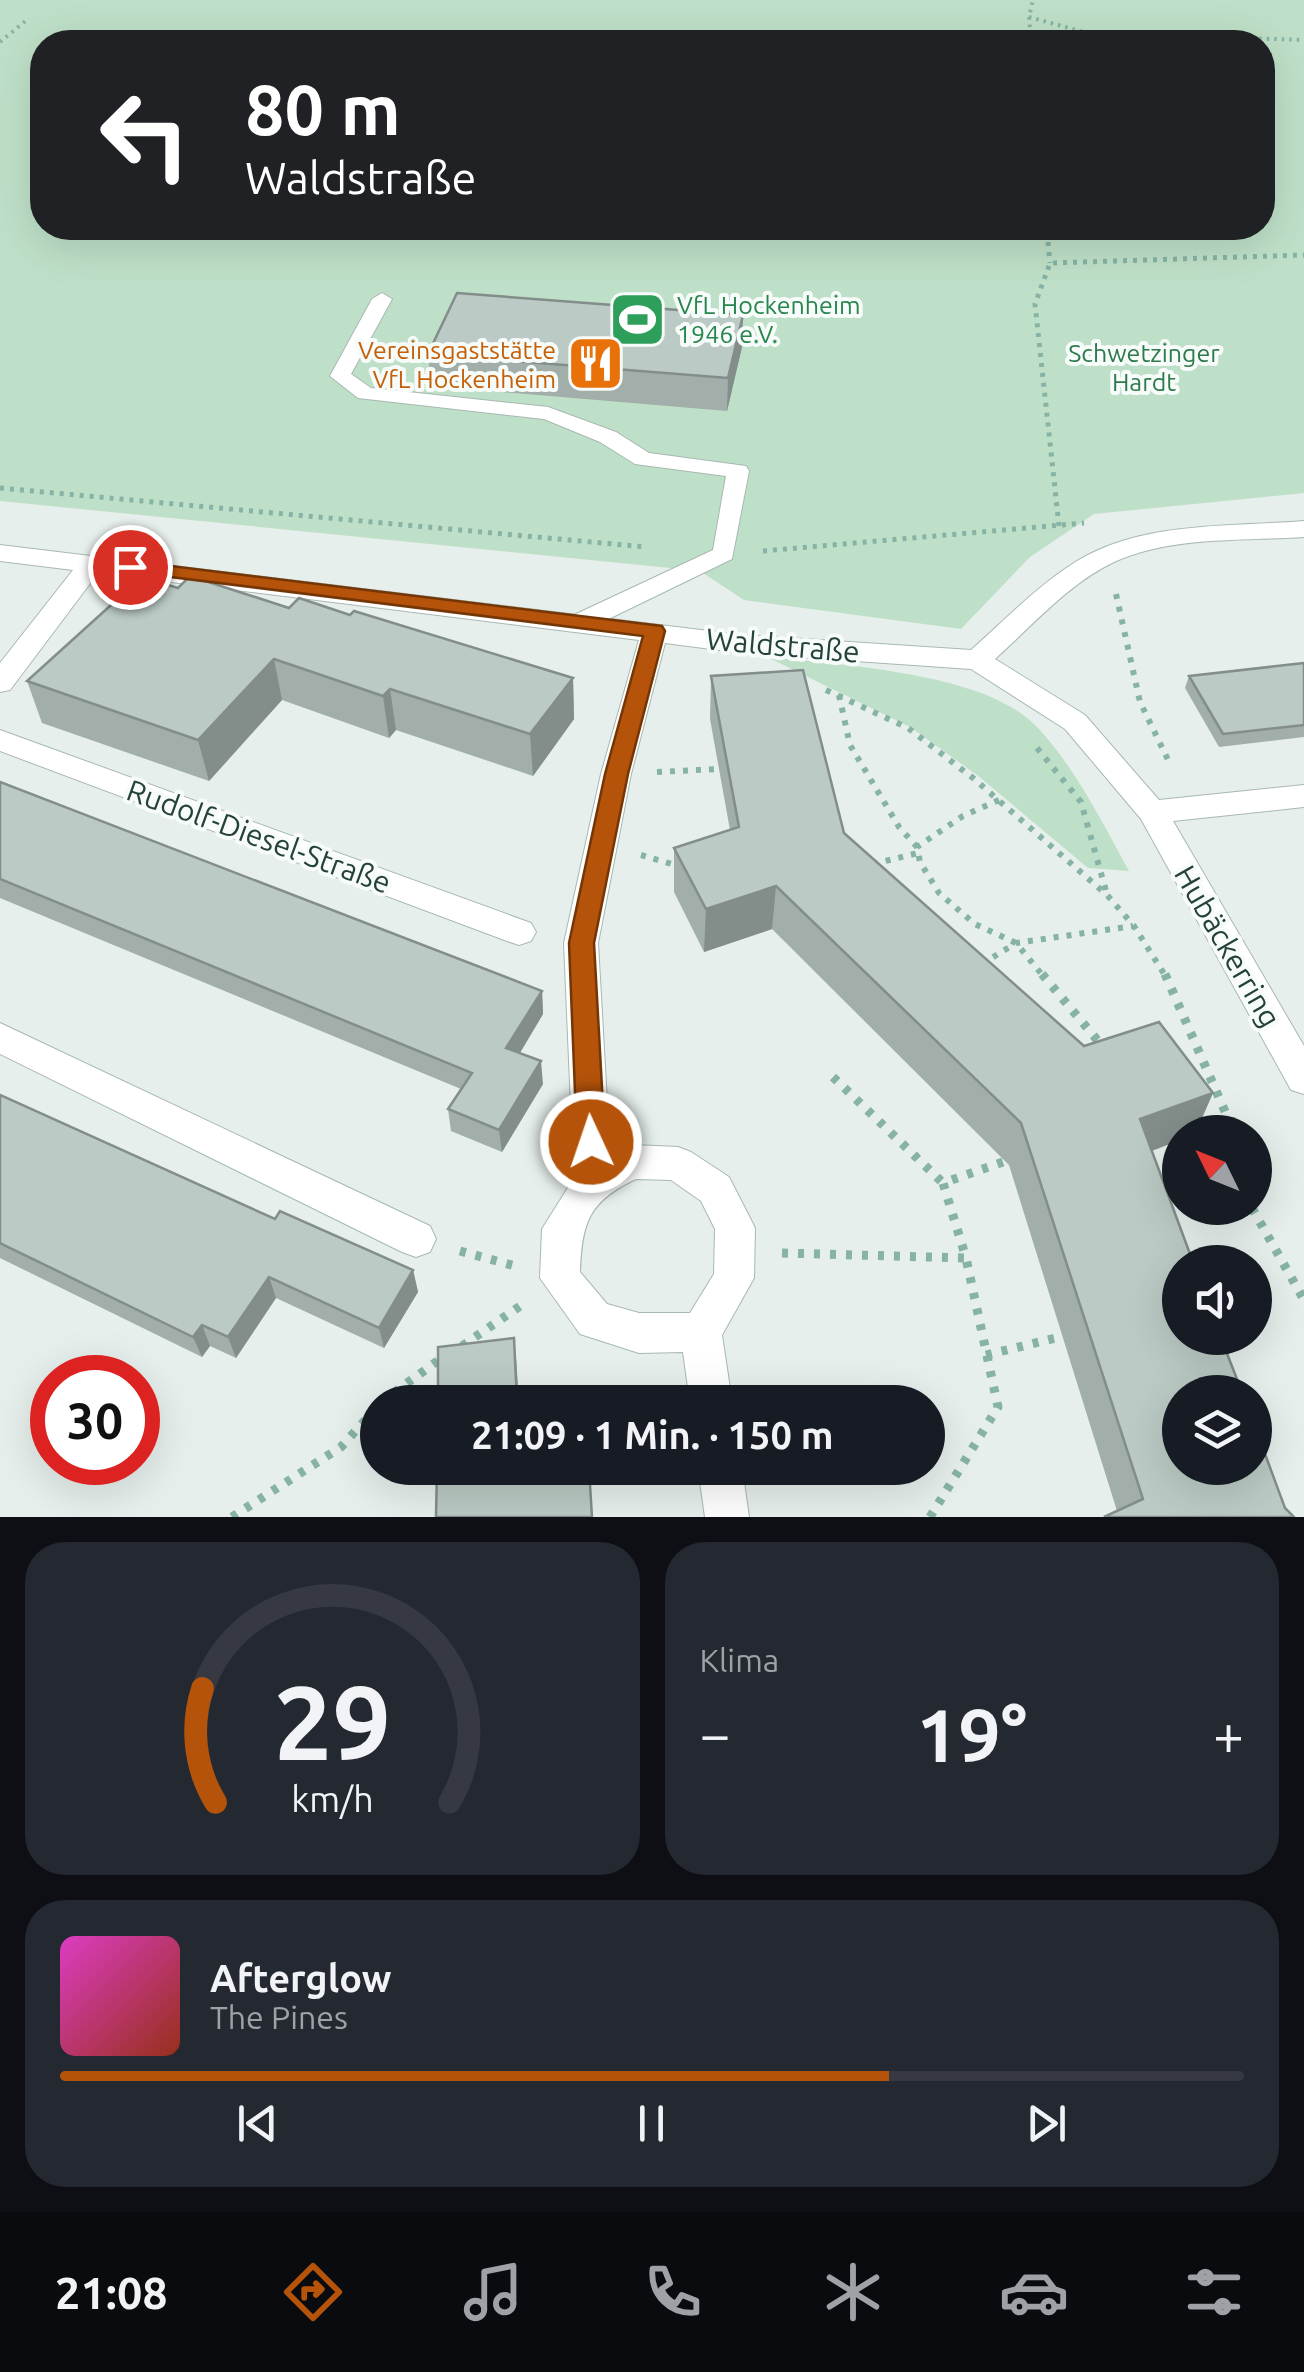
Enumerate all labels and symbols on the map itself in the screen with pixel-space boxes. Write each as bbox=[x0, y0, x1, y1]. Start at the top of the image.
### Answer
sports icon: VfL Hockenheim 1946 e.V. bbox=[608, 289, 668, 349]
place label: VfL Hockenheim 1946 e.V. bbox=[677, 291, 861, 348]
restaurant icon: Vereinsgaststätte VfL Hockenheim bbox=[565, 334, 625, 394]
place label: Vereinsgaststätte VfL Hockenheim bbox=[358, 336, 556, 393]
park label: Schwetzinger Hardt bbox=[1068, 339, 1220, 396]
pin bbox=[88, 525, 173, 610]
street label: Waldstraße bbox=[705, 621, 861, 669]
street label: Rudolf-Diesel-Straße bbox=[122, 772, 396, 900]
street label: Hubäckerring bbox=[1168, 859, 1288, 1033]
position arrow bbox=[539, 1090, 643, 1194]
north arrow bbox=[1162, 1115, 1272, 1225]
speed limit sign: 30 bbox=[30, 1355, 160, 1485]

